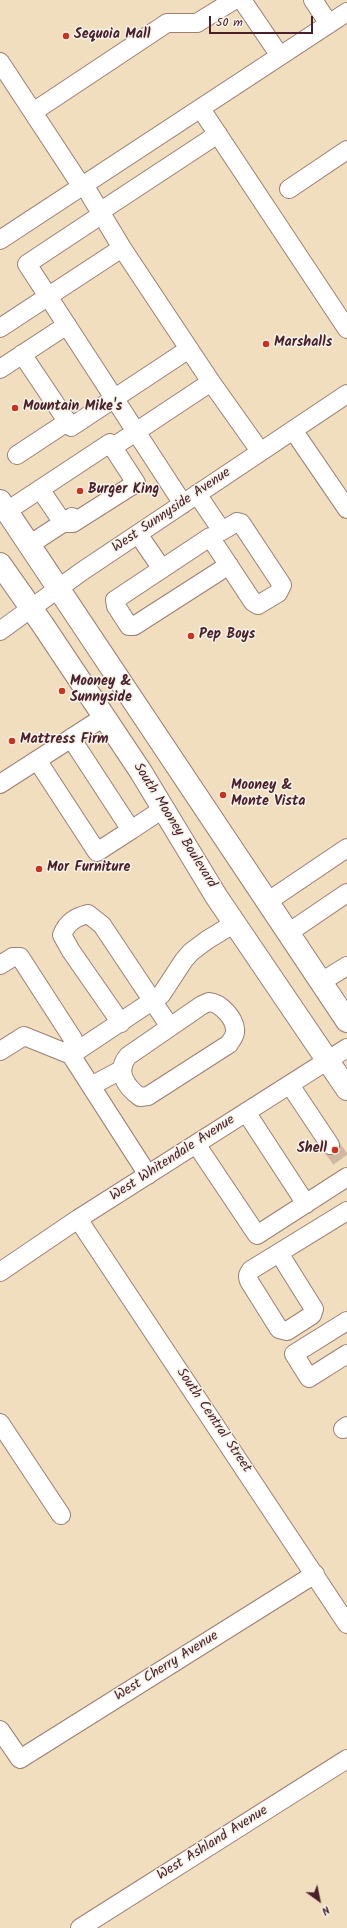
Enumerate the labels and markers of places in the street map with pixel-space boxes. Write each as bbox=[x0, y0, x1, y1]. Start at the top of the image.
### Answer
place label: Sequoia Mall bbox=[74, 28, 150, 44]
marker: Sequoia Mall bbox=[61, 31, 71, 41]
place label: Marshalls bbox=[274, 336, 332, 352]
marker: Marshalls bbox=[261, 339, 271, 349]
place label: Mountain Mike's bbox=[23, 400, 122, 416]
marker: Mountain Mike's bbox=[10, 403, 20, 413]
place label: Burger King bbox=[88, 483, 159, 499]
marker: Burger King bbox=[75, 486, 85, 496]
place label: Pep Boys bbox=[199, 628, 255, 644]
marker: Pep Boys bbox=[186, 631, 196, 641]
place label: Mooney & Sunnyside bbox=[70, 675, 132, 708]
marker: Mooney & Sunnyside bbox=[57, 686, 67, 696]
place label: Mattress Firm bbox=[20, 733, 108, 749]
marker: Mattress Firm bbox=[7, 736, 17, 746]
place label: Mooney & Monte Vista bbox=[231, 779, 305, 812]
marker: Mooney & Monte Vista bbox=[218, 790, 228, 800]
place label: Mor Furniture bbox=[47, 861, 130, 877]
marker: Mor Furniture bbox=[34, 864, 44, 874]
place label: Shell bbox=[297, 1142, 327, 1158]
marker: Shell bbox=[330, 1145, 340, 1155]

